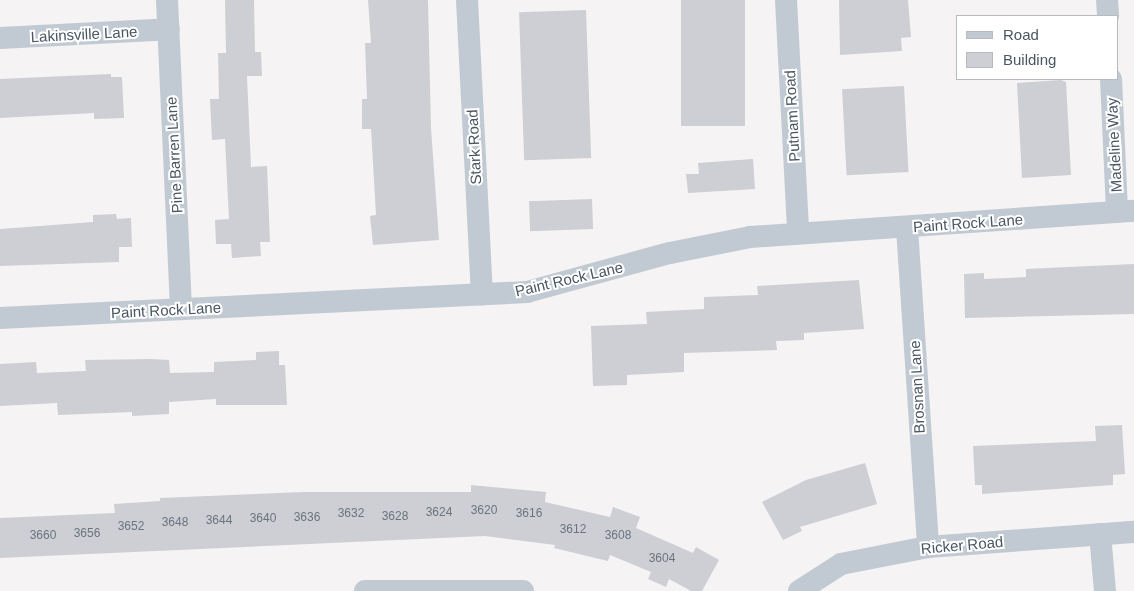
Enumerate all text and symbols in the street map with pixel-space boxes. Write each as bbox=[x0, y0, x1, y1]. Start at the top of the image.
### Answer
legend bbox=[956, 15, 1119, 80]
street label: Lakinsville Lane bbox=[30, 22, 138, 46]
text: Road bbox=[1003, 26, 1039, 43]
text: Building bbox=[1003, 51, 1056, 68]
street label: Putnam Road bbox=[781, 70, 803, 162]
street label: Pine Barren Lane bbox=[162, 96, 186, 214]
street label: Madeline Way bbox=[1103, 97, 1125, 193]
street label: Stark Road bbox=[463, 109, 485, 185]
street label: Paint Rock Lane bbox=[912, 210, 1024, 236]
street label: Paint Rock Lane bbox=[513, 258, 625, 300]
street label: Paint Rock Lane bbox=[111, 298, 221, 322]
street label: Brosnan Lane bbox=[906, 340, 928, 434]
house number: 3620 bbox=[471, 504, 497, 518]
house number: 3624 bbox=[426, 506, 452, 520]
house number: 3632 bbox=[338, 507, 364, 521]
house number: 3616 bbox=[516, 507, 542, 521]
house number: 3628 bbox=[382, 510, 408, 524]
house number: 3636 bbox=[294, 511, 320, 525]
house number: 3640 bbox=[250, 512, 276, 526]
house number: 3644 bbox=[206, 514, 232, 528]
house number: 3648 bbox=[162, 516, 188, 530]
house number: 3652 bbox=[118, 520, 144, 534]
house number: 3612 bbox=[560, 523, 586, 537]
house number: 3656 bbox=[74, 527, 100, 541]
house number: 3660 bbox=[30, 529, 56, 543]
house number: 3608 bbox=[605, 529, 631, 543]
street label: Ricker Road bbox=[920, 532, 1004, 558]
house number: 3604 bbox=[649, 552, 675, 566]

